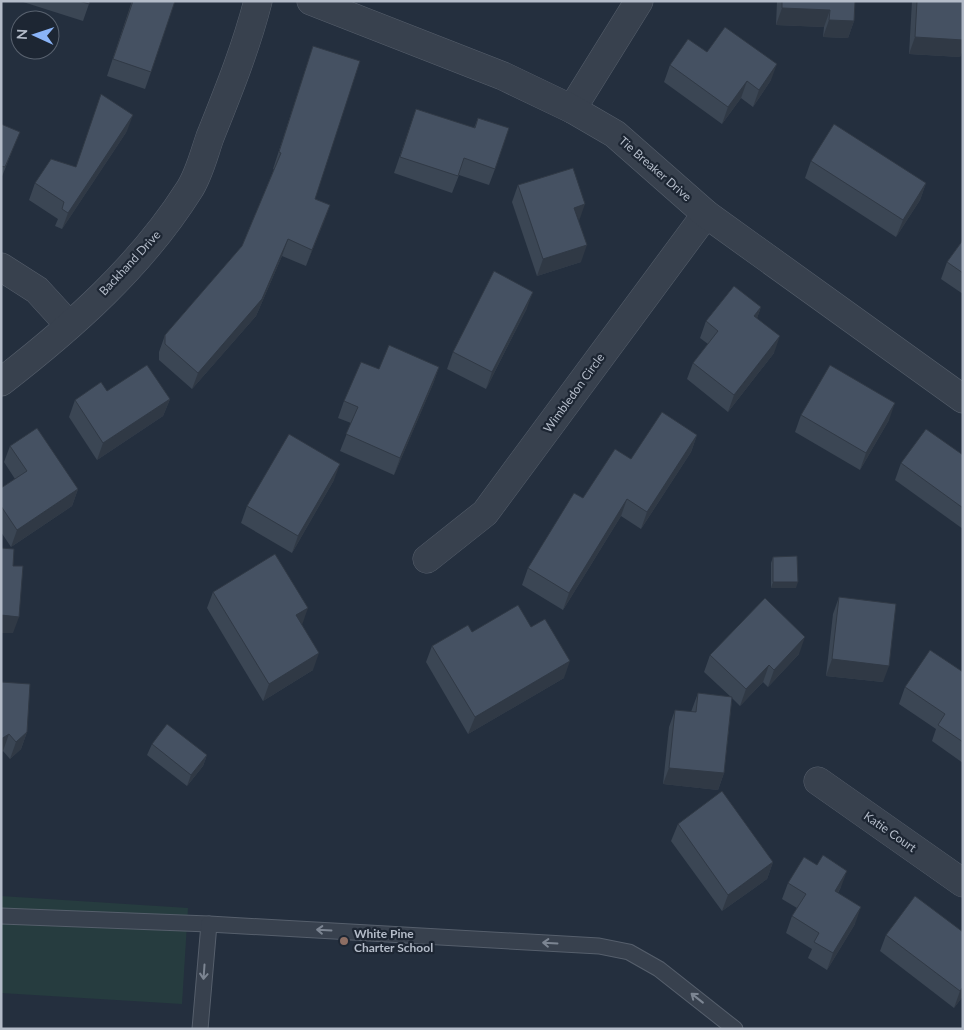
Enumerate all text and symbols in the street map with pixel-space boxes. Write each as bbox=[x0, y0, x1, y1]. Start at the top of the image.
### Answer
north arrow bbox=[10, 10, 60, 60]
text: N bbox=[13, 28, 30, 40]
street label: Tie Breaker Drive bbox=[616, 133, 695, 204]
street label: Backhand Drive bbox=[96, 227, 163, 298]
street label: Wimbledon Circle bbox=[540, 350, 607, 435]
street label: Katie Court bbox=[861, 808, 920, 856]
one-way arrow bbox=[316, 926, 332, 935]
place label: White Pine Charter School bbox=[354, 926, 433, 955]
marker: White Pine Charter School bbox=[338, 935, 350, 947]
one-way arrow bbox=[542, 939, 558, 948]
one-way arrow bbox=[200, 964, 209, 980]
one-way arrow bbox=[691, 993, 704, 1004]

